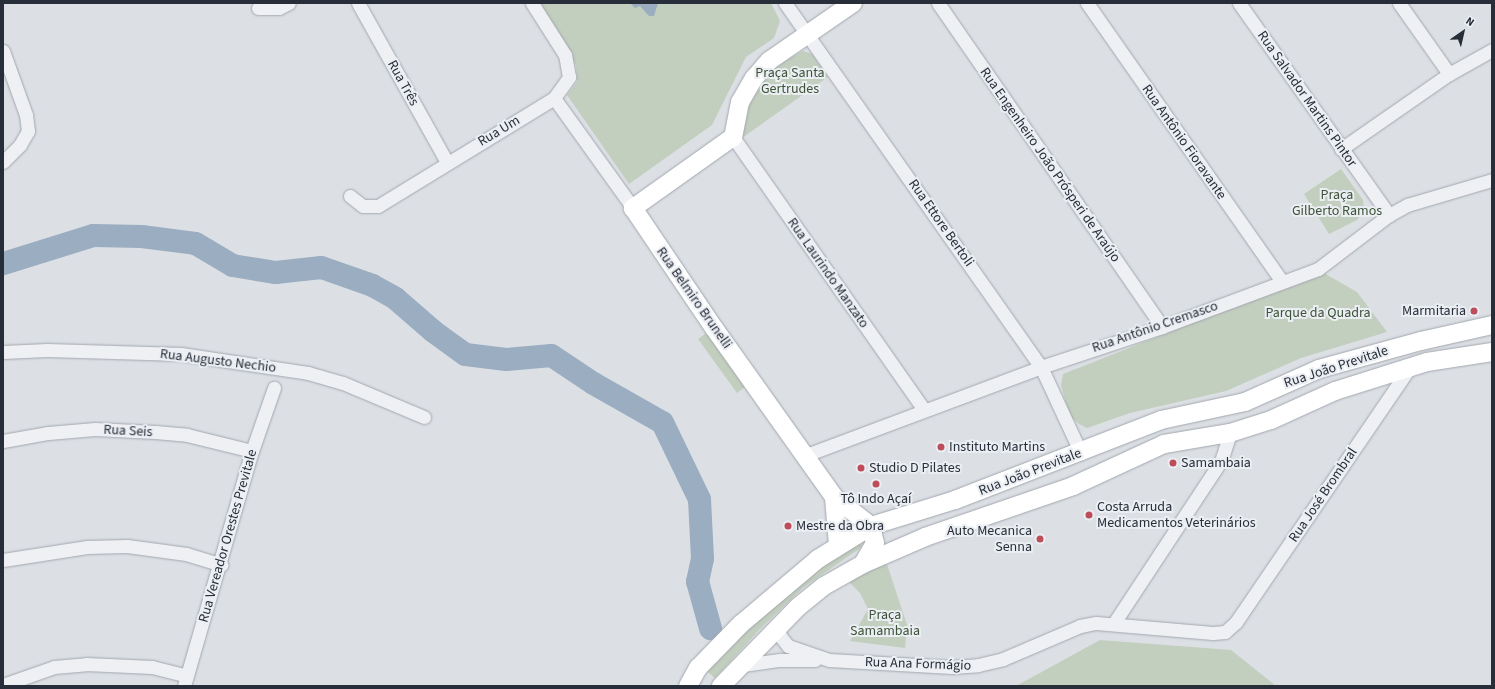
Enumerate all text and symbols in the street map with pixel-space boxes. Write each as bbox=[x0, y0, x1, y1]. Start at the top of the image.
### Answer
north arrow bbox=[1443, 12, 1483, 52]
text: N bbox=[1463, 13, 1477, 30]
street label: Rua Salvador Martins Pintor bbox=[1254, 28, 1360, 170]
street label: Rua Três bbox=[384, 57, 422, 109]
street label: Rua Engenheiro João Prósperi de Araújo bbox=[976, 64, 1124, 266]
park label: Praça Santa Gertrudes bbox=[755, 65, 825, 98]
street label: Rua Antônio Fioravante bbox=[1138, 81, 1230, 203]
street label: Rua Um bbox=[475, 112, 523, 150]
street label: Rua Ettore Bertoli bbox=[905, 176, 977, 270]
park label: Praça Gilberto Ramos bbox=[1292, 187, 1382, 220]
street label: Rua Laurindo Manzato bbox=[784, 215, 872, 331]
street label: Rua Belmiro Brunelli bbox=[653, 244, 735, 352]
street label: Rua Antônio Cremasco bbox=[1090, 298, 1220, 356]
place label: Marmitaria bbox=[1402, 303, 1466, 319]
park label: Parque da Quadra bbox=[1265, 305, 1371, 321]
marker: Marmitaria bbox=[1469, 306, 1479, 316]
street label: Rua João Previtale bbox=[1282, 342, 1390, 392]
street label: Rua Augusto Nechio bbox=[159, 346, 277, 376]
street label: Rua Seis bbox=[103, 421, 153, 441]
place label: Instituto Martins bbox=[949, 439, 1045, 455]
marker: Instituto Martins bbox=[936, 442, 946, 452]
street label: Rua João Previtale bbox=[976, 445, 1084, 499]
street label: Rua José Brombral bbox=[1285, 445, 1361, 545]
street label: Rua Vereador Orestes Previtale bbox=[195, 448, 261, 624]
place label: Samambaia bbox=[1181, 455, 1251, 471]
marker: Samambaia bbox=[1168, 458, 1178, 468]
place label: Studio D Pilates bbox=[869, 460, 961, 476]
marker: Studio D Pilates bbox=[856, 463, 866, 473]
marker: Tô Indo Açaí bbox=[871, 479, 881, 489]
place label: Tô Indo Açaí bbox=[841, 491, 911, 507]
place label: Costa Arruda Medicamentos Veterinários bbox=[1097, 499, 1256, 532]
marker: Costa Arruda Medicamentos Veterinários bbox=[1084, 510, 1094, 520]
place label: Mestre da Obra bbox=[796, 518, 884, 534]
marker: Mestre da Obra bbox=[783, 521, 793, 531]
place label: Auto Mecanica Senna bbox=[947, 523, 1032, 556]
marker: Auto Mecanica Senna bbox=[1035, 534, 1045, 544]
park label: Praça Samambaia bbox=[850, 607, 920, 640]
street label: Rua Ana Formágio bbox=[865, 654, 971, 674]

